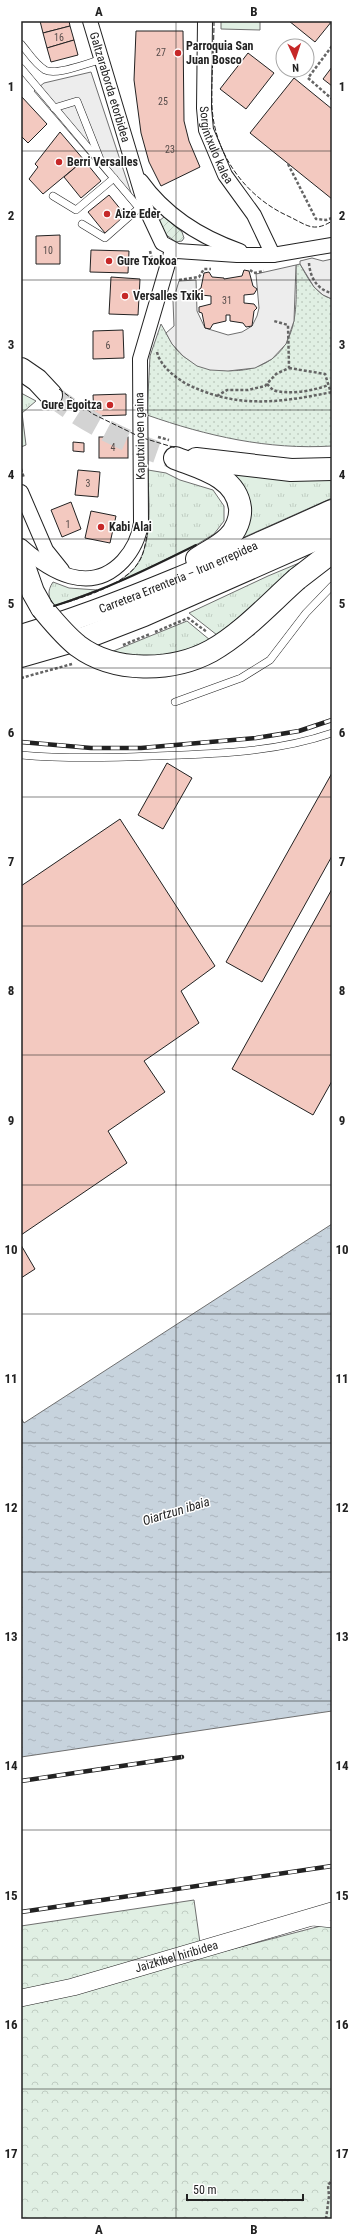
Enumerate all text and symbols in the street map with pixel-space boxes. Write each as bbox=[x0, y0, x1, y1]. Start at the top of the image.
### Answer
text: A bbox=[95, 4, 103, 19]
text: B bbox=[250, 4, 258, 19]
street label: Galtzaraborda etorbidea bbox=[87, 30, 133, 144]
house number: 16 bbox=[54, 32, 64, 43]
north arrow bbox=[275, 38, 315, 78]
place label: Parroquia San Juan Bosco bbox=[186, 39, 254, 67]
house number: 27 bbox=[156, 47, 166, 58]
marker: Parroquia San Juan Bosco bbox=[173, 48, 183, 58]
text: N bbox=[292, 61, 299, 74]
text: 1 bbox=[8, 79, 14, 94]
text: 1 bbox=[339, 79, 345, 94]
house number: 25 bbox=[158, 96, 168, 107]
street label: Sorgintxulo kalea bbox=[197, 105, 236, 187]
house number: 23 bbox=[165, 144, 175, 155]
place label: Berri Versalles bbox=[67, 155, 138, 169]
marker: Berri Versalles bbox=[54, 157, 64, 167]
place label: Aize Eder bbox=[115, 207, 160, 221]
text: 2 bbox=[8, 208, 15, 223]
text: 2 bbox=[339, 208, 346, 223]
marker: Aize Eder bbox=[102, 209, 112, 219]
house number: 10 bbox=[43, 245, 53, 256]
place label: Gure Txokoa bbox=[117, 254, 177, 268]
marker: Gure Txokoa bbox=[104, 256, 114, 266]
place label: Versalles Txiki bbox=[133, 289, 203, 303]
marker: Versalles Txiki bbox=[120, 291, 130, 301]
house number: 31 bbox=[222, 295, 232, 306]
text: 3 bbox=[8, 337, 14, 352]
text: 3 bbox=[339, 337, 345, 352]
house number: 6 bbox=[106, 340, 111, 351]
street label: Kaputxinoen gaina bbox=[132, 392, 148, 480]
place label: Gure Egoitza bbox=[41, 398, 102, 412]
marker: Gure Egoitza bbox=[105, 400, 115, 410]
house number: 4 bbox=[111, 442, 116, 453]
text: 4 bbox=[8, 467, 15, 482]
text: 4 bbox=[339, 467, 346, 482]
house number: 3 bbox=[86, 478, 91, 489]
house number: 1 bbox=[66, 519, 70, 530]
place label: Kabi Alai bbox=[109, 520, 152, 534]
marker: Kabi Alai bbox=[96, 522, 106, 532]
street label: Carretera Errenteria – Irun errepidea bbox=[97, 538, 260, 616]
text: 5 bbox=[8, 596, 15, 611]
text: 5 bbox=[339, 596, 346, 611]
text: 6 bbox=[8, 725, 15, 740]
text: 6 bbox=[339, 725, 346, 740]
text: 7 bbox=[8, 854, 15, 869]
text: 7 bbox=[339, 854, 346, 869]
text: 8 bbox=[8, 983, 14, 998]
text: 8 bbox=[339, 983, 345, 998]
text: 9 bbox=[8, 1113, 14, 1128]
text: 9 bbox=[339, 1113, 345, 1128]
text: 10 bbox=[4, 1242, 18, 1257]
text: 10 bbox=[335, 1242, 349, 1257]
text: 11 bbox=[4, 1371, 18, 1386]
text: 11 bbox=[335, 1371, 349, 1386]
water label: Oiartzun ibaia bbox=[141, 1494, 211, 1528]
text: 12 bbox=[4, 1500, 18, 1515]
text: 12 bbox=[335, 1500, 349, 1515]
text: 13 bbox=[4, 1629, 18, 1644]
text: 13 bbox=[335, 1629, 349, 1644]
text: 14 bbox=[4, 1758, 18, 1773]
text: 14 bbox=[335, 1758, 349, 1773]
text: 15 bbox=[4, 1888, 18, 1903]
text: 15 bbox=[335, 1888, 349, 1903]
street label: Jaizkibel hiribidea bbox=[133, 1938, 220, 1975]
text: 16 bbox=[4, 2017, 18, 2032]
text: 16 bbox=[335, 2017, 349, 2032]
text: 17 bbox=[4, 2146, 18, 2161]
text: 17 bbox=[335, 2146, 349, 2161]
scale bar bbox=[187, 2176, 303, 2202]
text: 50 m bbox=[193, 2183, 217, 2197]
text: A bbox=[95, 2222, 103, 2237]
text: B bbox=[250, 2222, 258, 2237]

